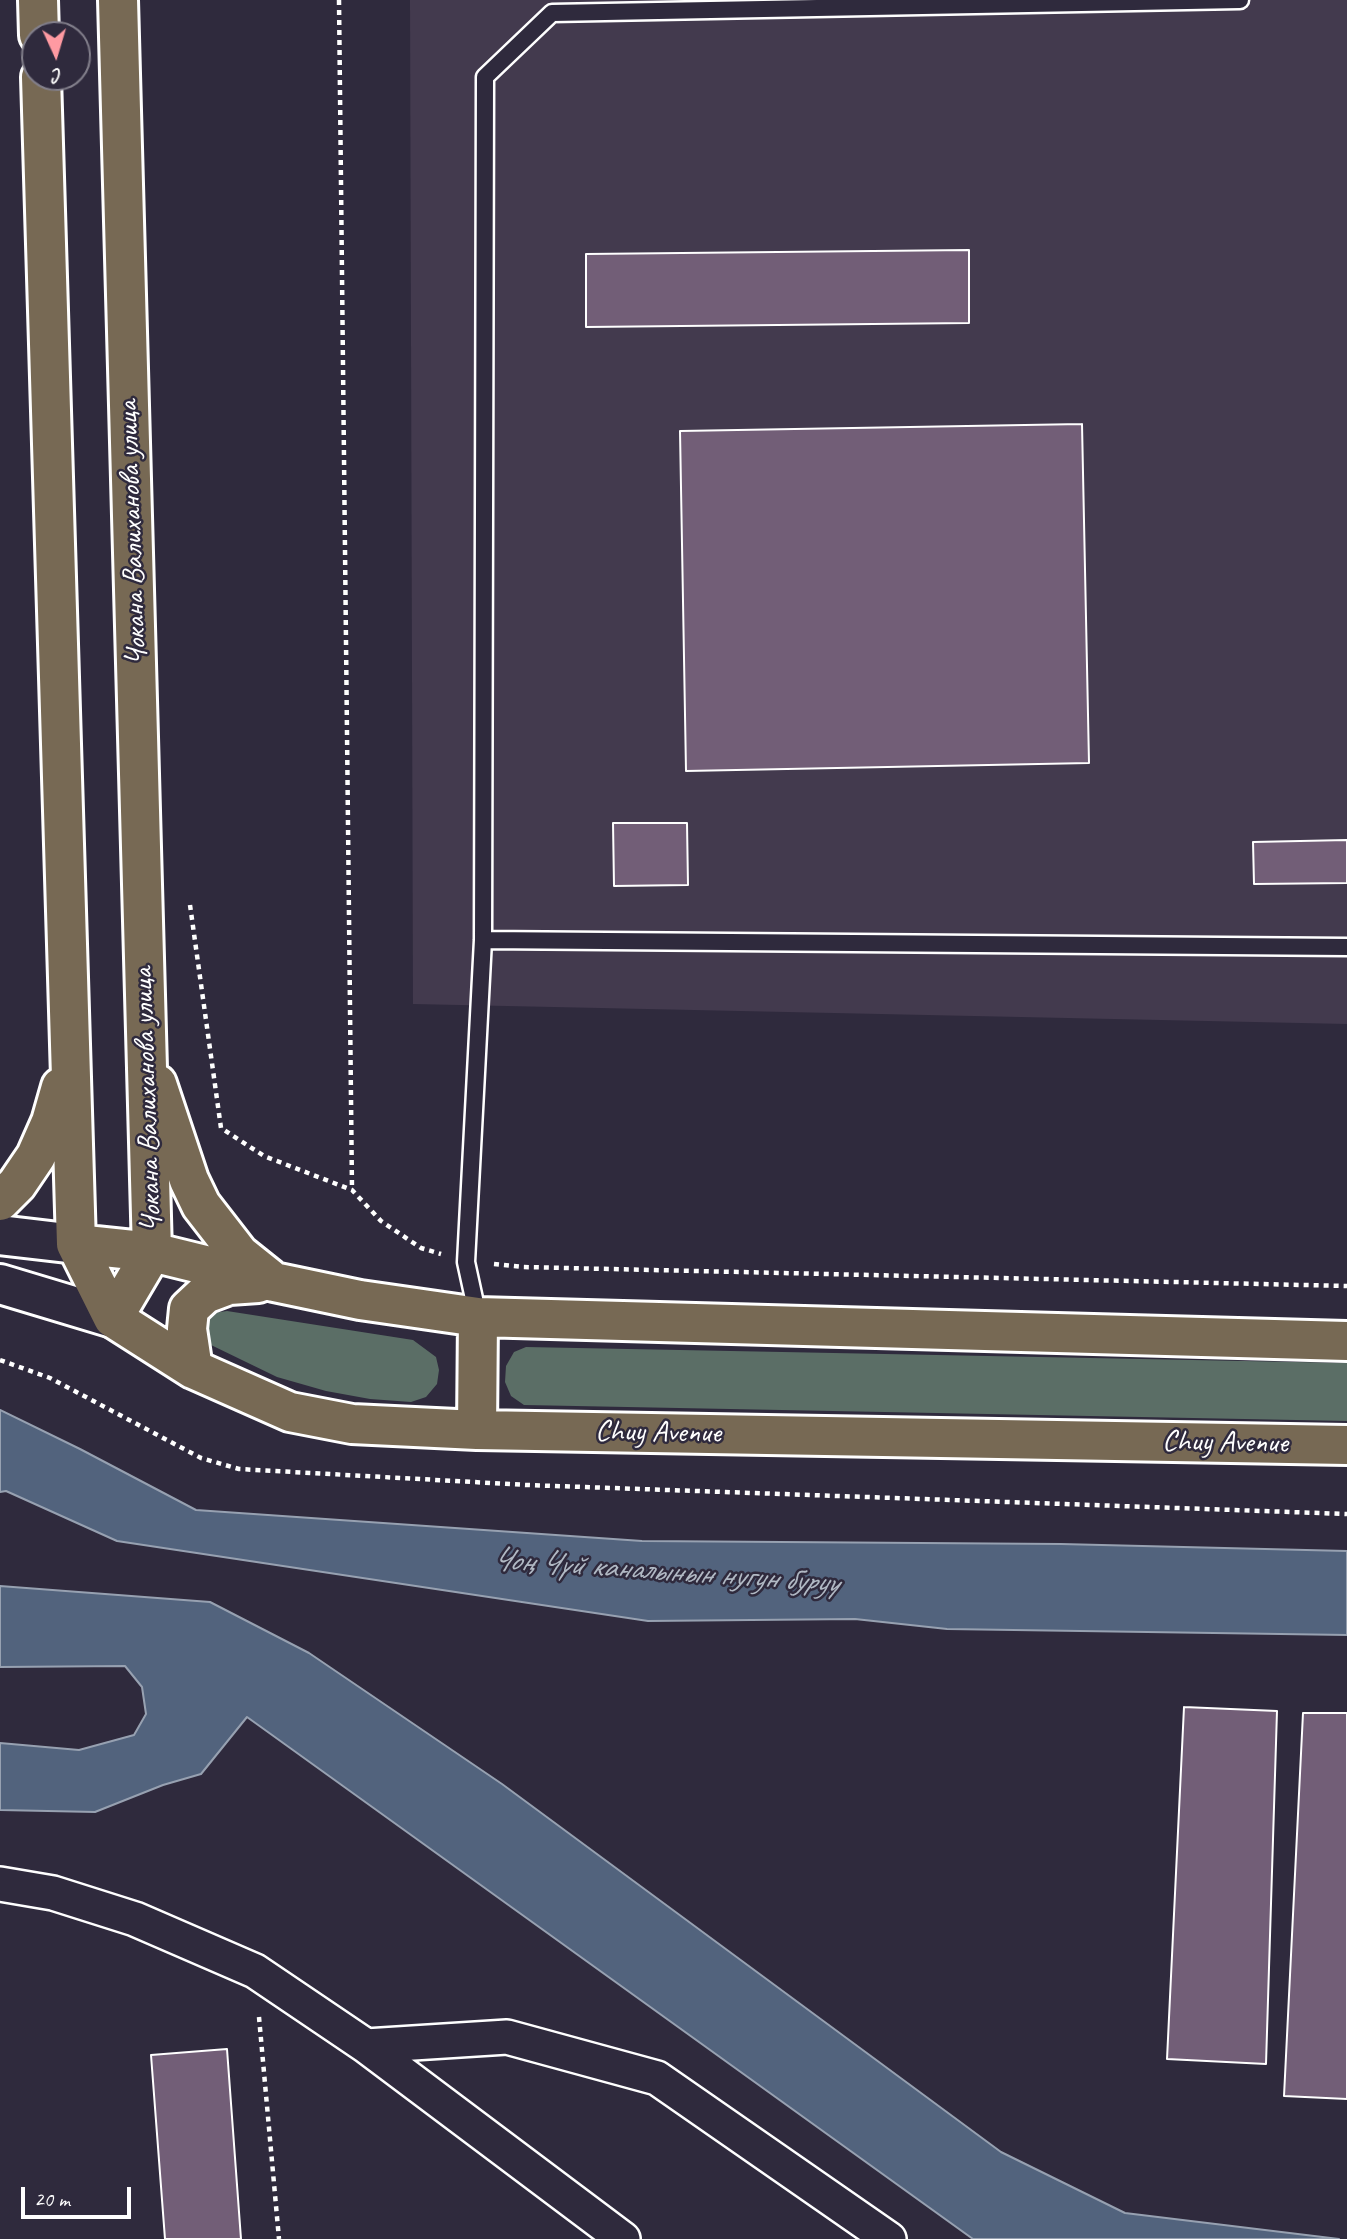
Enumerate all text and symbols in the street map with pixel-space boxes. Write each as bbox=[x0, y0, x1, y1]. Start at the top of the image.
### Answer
north arrow bbox=[21, 21, 91, 91]
text: С bbox=[52, 63, 63, 87]
street label: Чокана Валиханова улица bbox=[110, 400, 156, 666]
street label: Чокана Валиханова улица bbox=[125, 967, 171, 1233]
street label: Chuy Avenue bbox=[595, 1414, 721, 1452]
street label: Chuy Avenue bbox=[1162, 1424, 1288, 1462]
water label: Чоң Чүй каналынын нугун буруу bbox=[491, 1541, 839, 1603]
scale bar bbox=[24, 2172, 135, 2216]
text: 20 m bbox=[34, 2186, 70, 2212]

